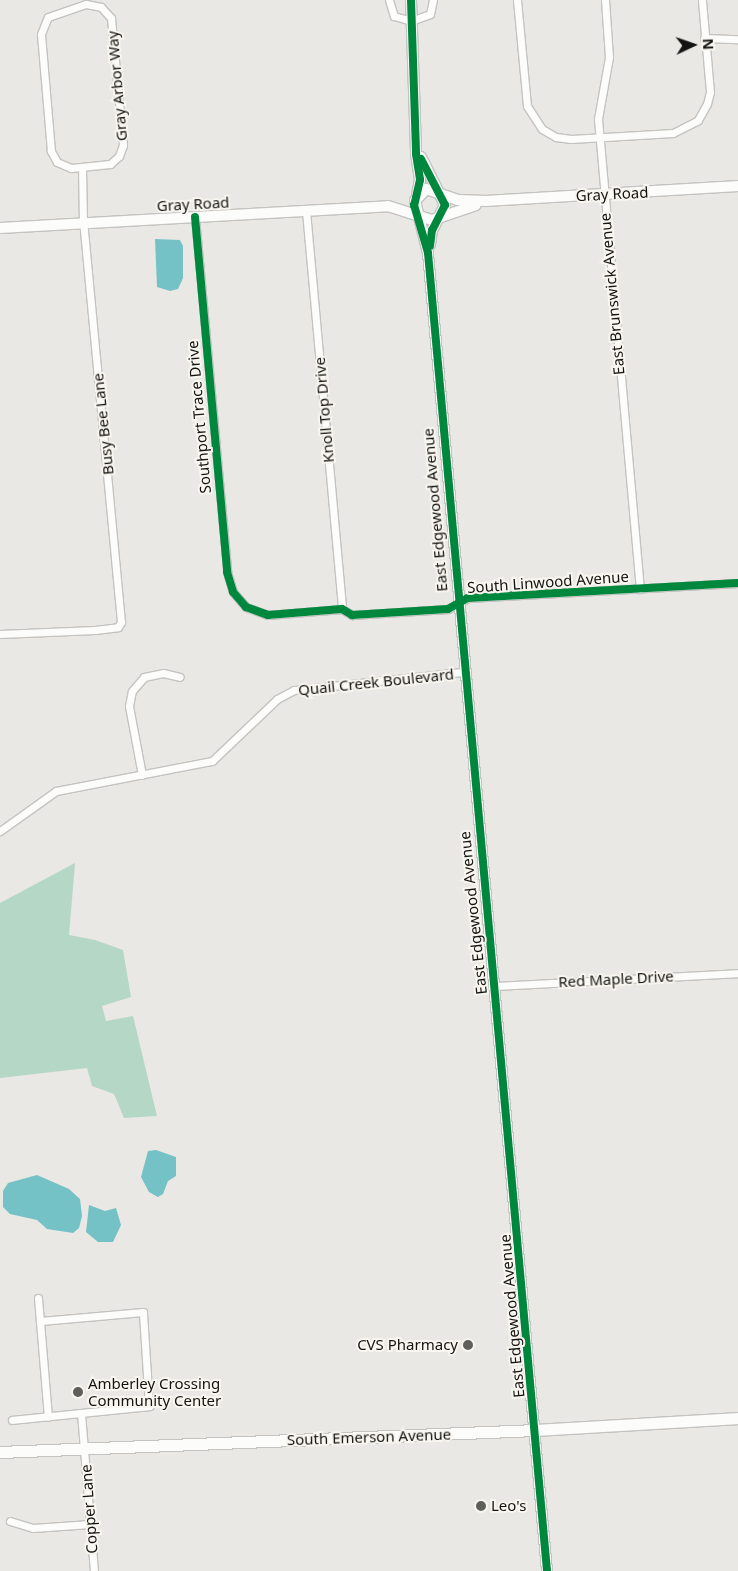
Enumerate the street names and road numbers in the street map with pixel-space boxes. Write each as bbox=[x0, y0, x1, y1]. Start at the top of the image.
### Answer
street label: Gray Arbor Way bbox=[103, 30, 131, 142]
street label: Gray Road bbox=[575, 183, 649, 205]
street label: Gray Road bbox=[156, 193, 230, 215]
street label: East Brunswick Avenue bbox=[596, 212, 628, 376]
street label: Southport Trace Drive bbox=[183, 340, 215, 494]
street label: Knoll Top Drive bbox=[310, 356, 338, 464]
street label: Busy Bee Lane bbox=[89, 372, 117, 476]
street label: East Edgewood Avenue bbox=[419, 428, 451, 592]
street label: South Linwood Avenue bbox=[467, 567, 629, 597]
street label: Quail Creek Boulevard bbox=[297, 665, 455, 699]
street label: East Edgewood Avenue bbox=[455, 831, 491, 995]
street label: Red Maple Drive bbox=[558, 967, 674, 991]
street label: East Edgewood Avenue bbox=[496, 1234, 528, 1398]
street label: South Emerson Avenue bbox=[287, 1425, 451, 1449]
street label: Copper Lane bbox=[77, 1464, 101, 1554]

